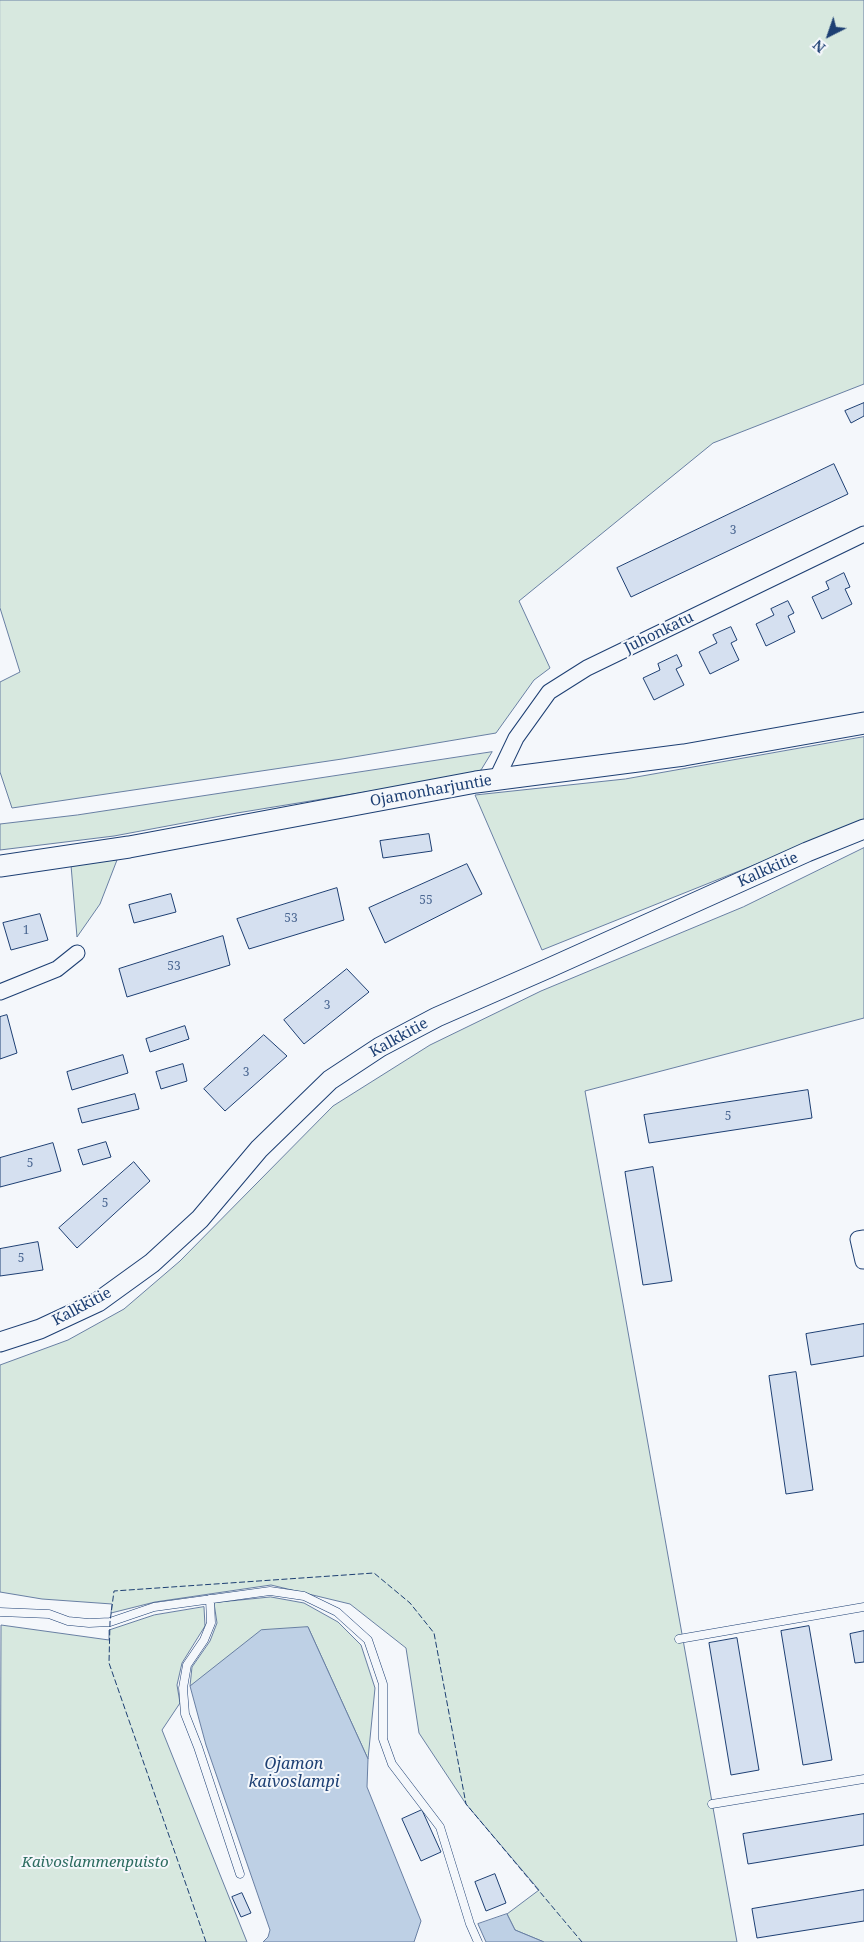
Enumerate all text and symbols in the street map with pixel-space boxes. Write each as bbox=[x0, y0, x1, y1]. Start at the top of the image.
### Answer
north arrow bbox=[804, 10, 854, 60]
text: N bbox=[808, 36, 829, 57]
house number: 3 bbox=[730, 524, 736, 538]
street label: Juhonkatu bbox=[621, 609, 697, 657]
street label: Ojamonharjuntie bbox=[369, 771, 493, 811]
street label: Kalkkitie bbox=[735, 849, 801, 891]
house number: 55 bbox=[419, 894, 433, 908]
house number: 53 bbox=[284, 912, 298, 926]
house number: 1 bbox=[23, 924, 29, 938]
house number: 53 bbox=[167, 960, 181, 974]
house number: 3 bbox=[324, 999, 330, 1013]
street label: Kalkkitie bbox=[367, 1015, 431, 1061]
house number: 3 bbox=[243, 1066, 249, 1080]
house number: 5 bbox=[725, 1110, 731, 1124]
house number: 5 bbox=[27, 1157, 33, 1171]
house number: 5 bbox=[102, 1197, 108, 1211]
house number: 5 bbox=[18, 1252, 24, 1266]
street label: Kalkkitie bbox=[49, 1284, 115, 1330]
water label: Ojamon kaivoslampi bbox=[248, 1754, 340, 1792]
park label: Kaivoslammenpuisto bbox=[21, 1854, 169, 1872]

